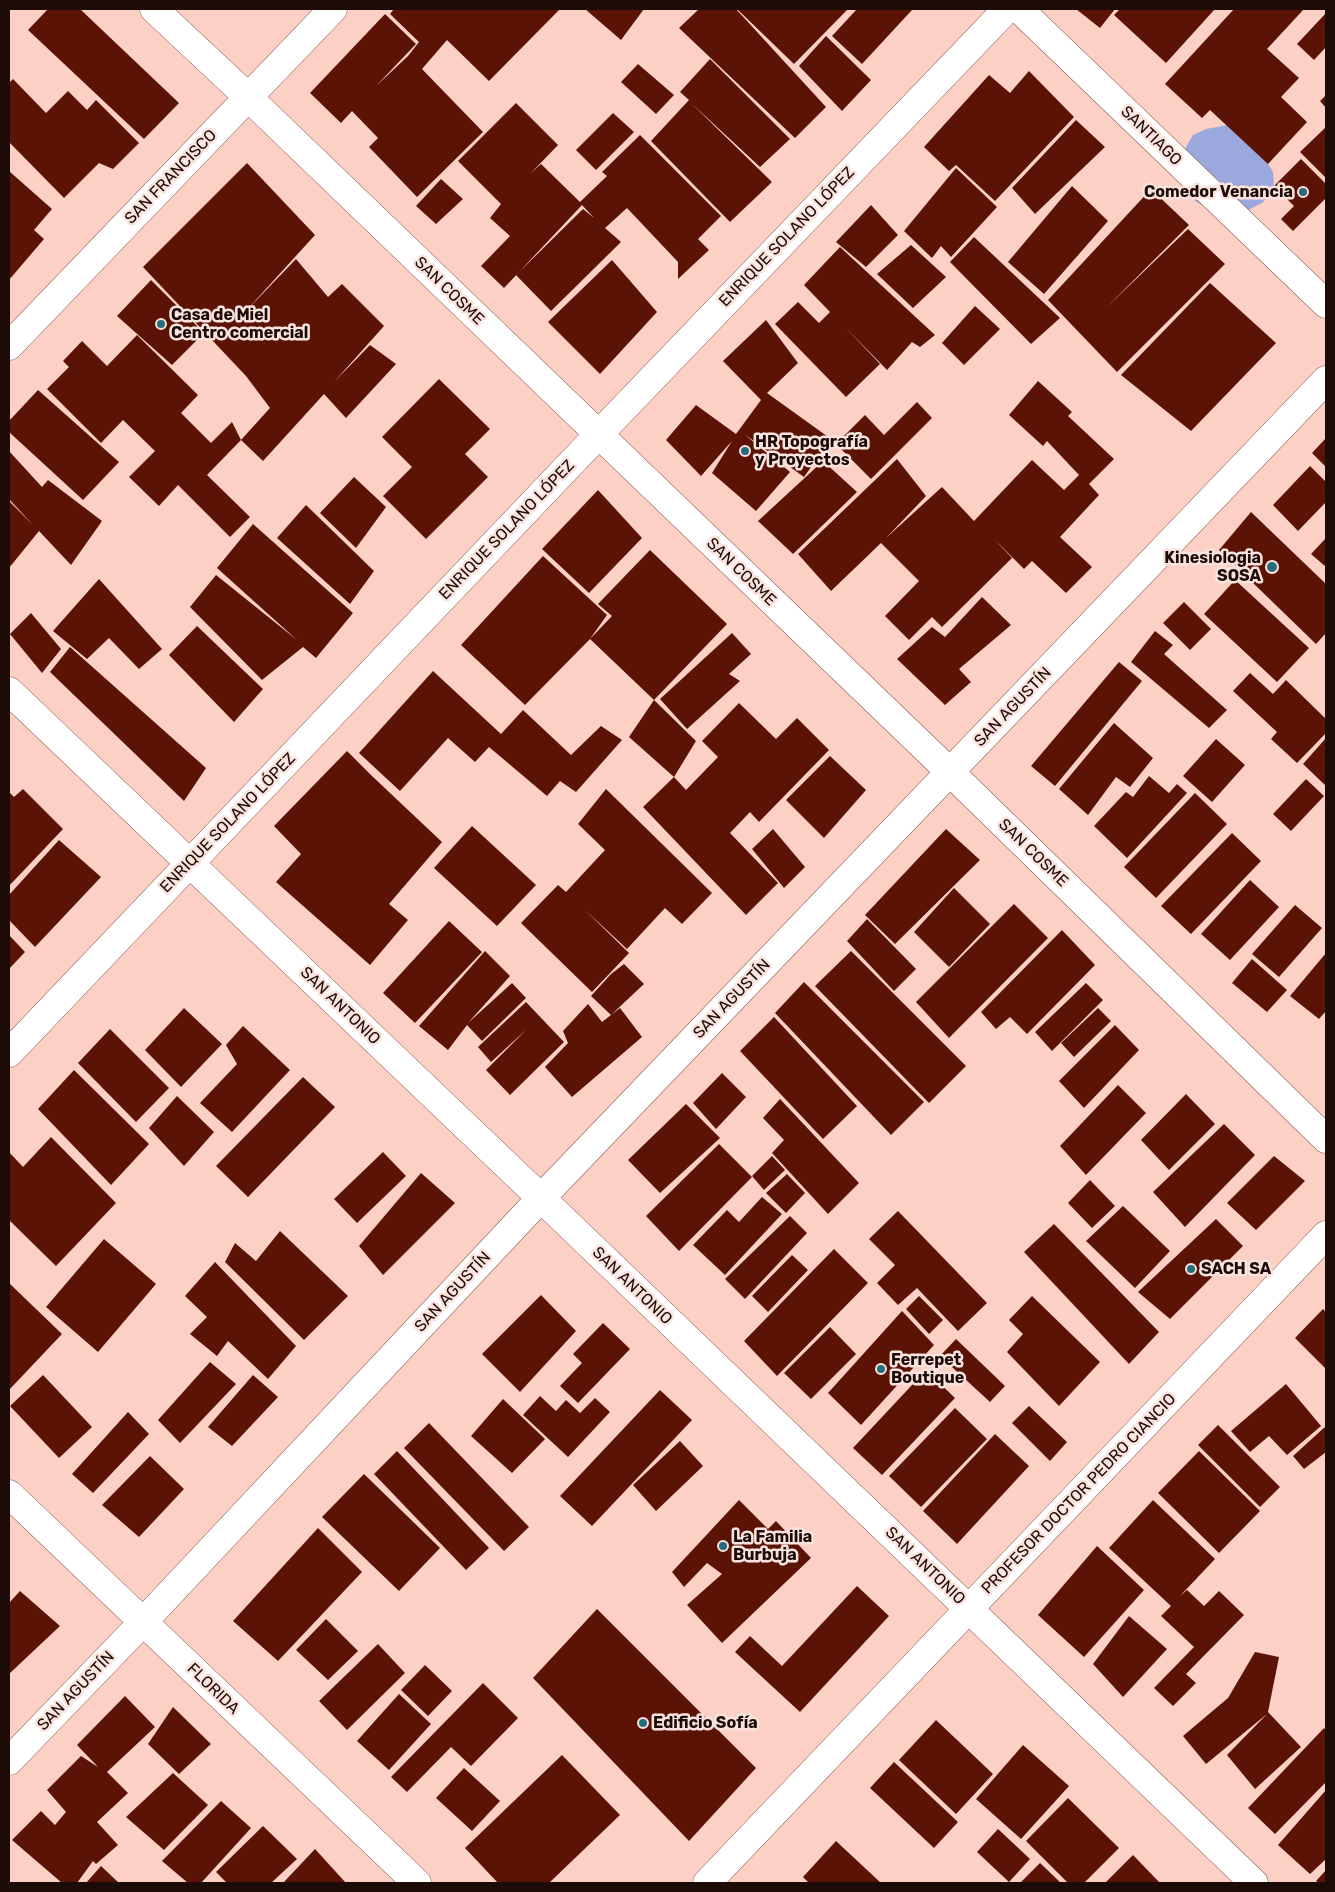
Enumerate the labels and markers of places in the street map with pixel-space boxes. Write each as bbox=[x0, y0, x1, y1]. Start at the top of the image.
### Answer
place label: Comedor Venancia bbox=[1144, 182, 1293, 202]
marker: Comedor Venancia bbox=[1297, 186, 1309, 198]
place label: Casa de Miel Centro comercial bbox=[171, 305, 308, 343]
marker: Casa de Miel Centro comercial bbox=[155, 318, 167, 330]
place label: HR Topografía y Proyectos bbox=[755, 432, 868, 470]
marker: HR Topografía y Proyectos bbox=[739, 445, 751, 457]
place label: Kinesiologia SOSA bbox=[1164, 548, 1261, 586]
marker: Kinesiologia SOSA bbox=[1265, 560, 1279, 574]
place label: SACH SA bbox=[1201, 1259, 1271, 1279]
marker: SACH SA bbox=[1185, 1263, 1197, 1275]
place label: Ferrepet Boutique bbox=[891, 1350, 964, 1388]
marker: Ferrepet Boutique bbox=[875, 1363, 887, 1375]
place label: La Familia Burbuja bbox=[733, 1527, 812, 1565]
marker: La Familia Burbuja bbox=[717, 1540, 729, 1552]
place label: Edificio Sofía bbox=[653, 1713, 758, 1733]
marker: Edificio Sofía bbox=[637, 1717, 649, 1729]

